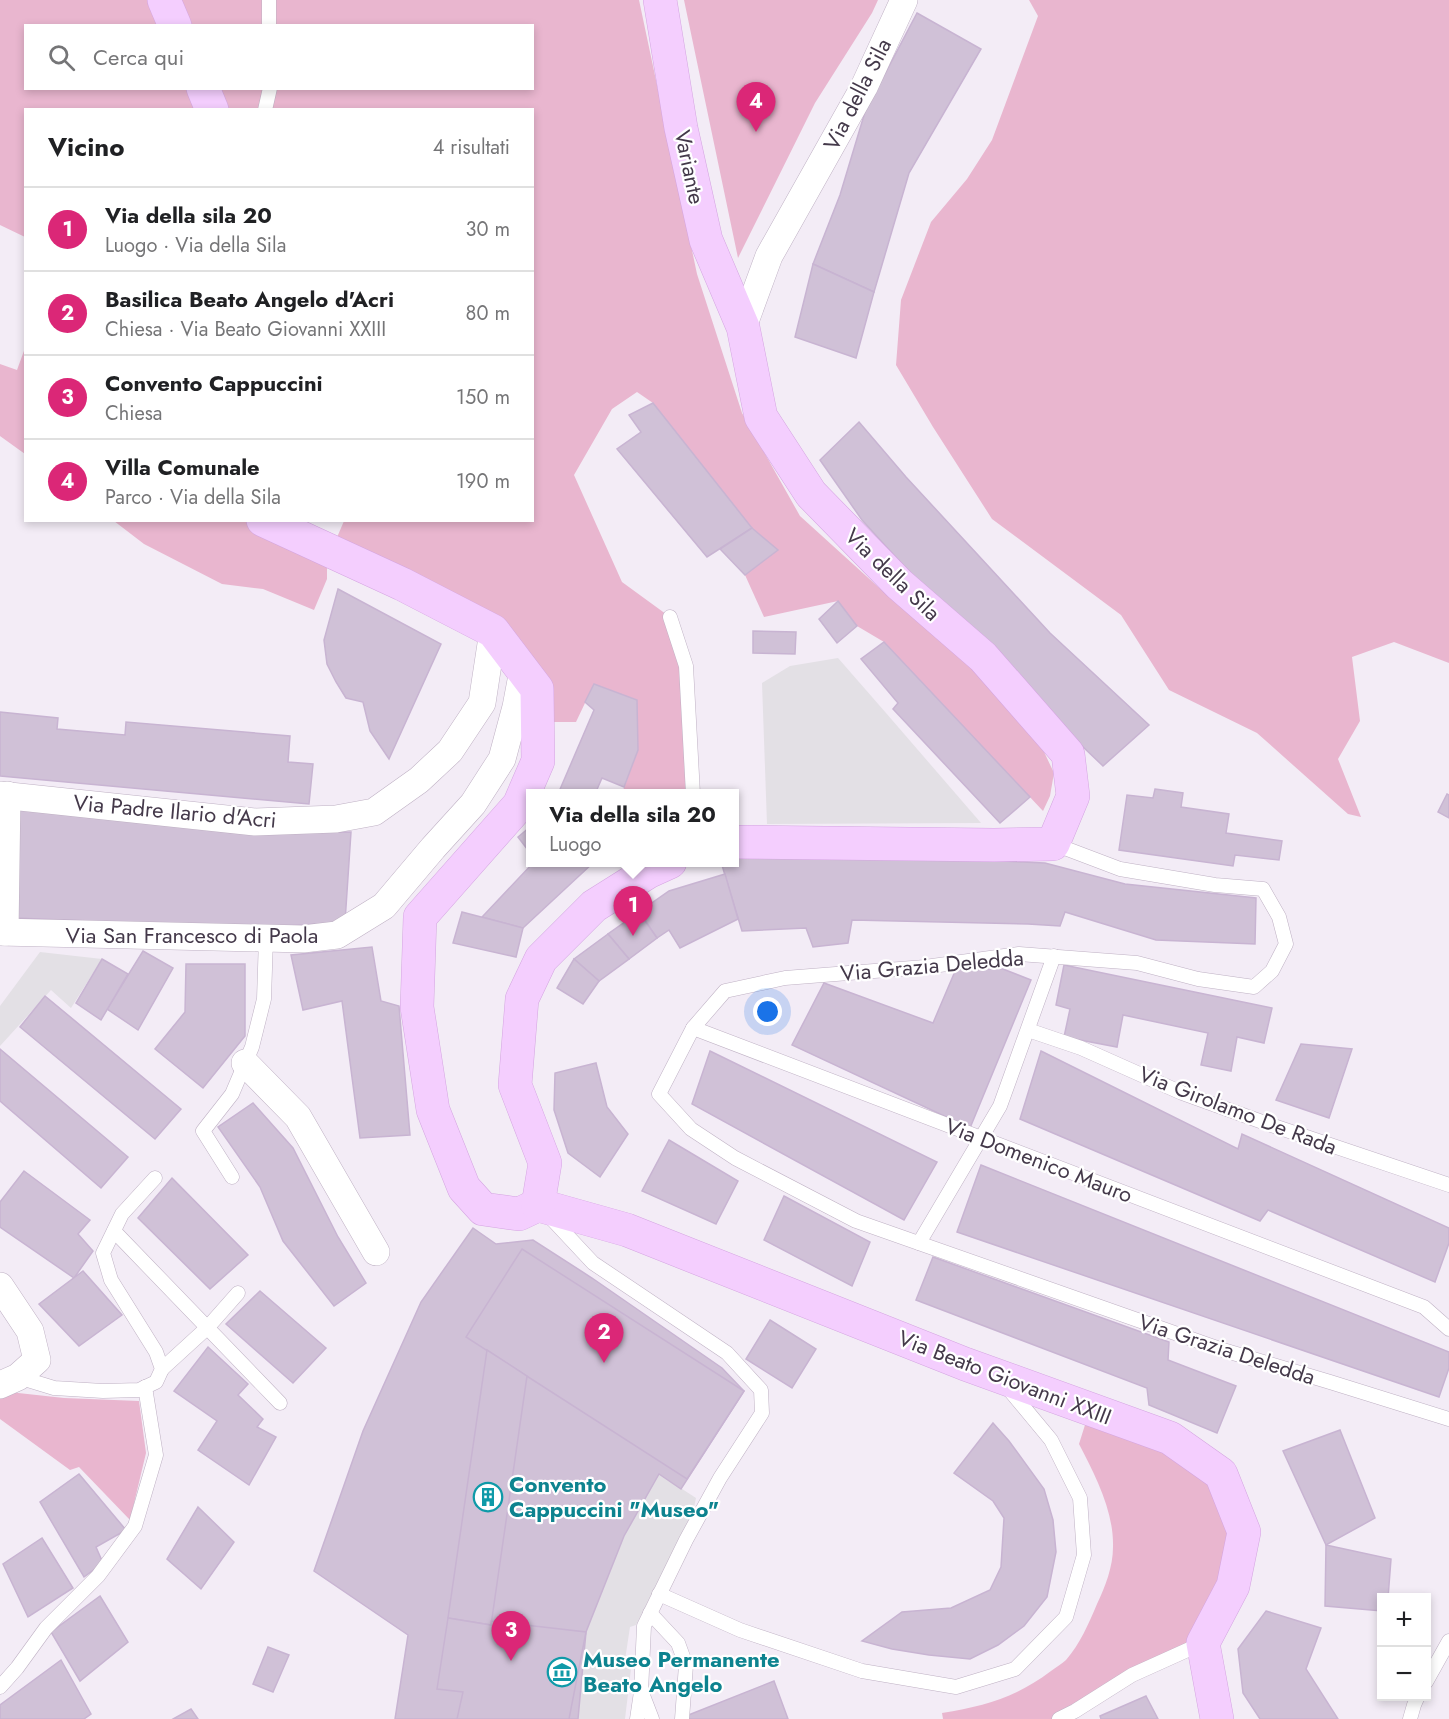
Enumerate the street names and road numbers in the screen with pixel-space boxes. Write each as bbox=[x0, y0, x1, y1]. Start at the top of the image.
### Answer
street label: Via della Sila bbox=[815, 32, 899, 156]
street label: Variante bbox=[667, 127, 713, 207]
street label: Via della Sila bbox=[838, 520, 948, 628]
street label: Via Padre Ilario d'Acri bbox=[72, 786, 278, 836]
street label: Via San Francesco di Paola bbox=[66, 919, 318, 951]
street label: Via Grazia Deledda bbox=[839, 941, 1025, 989]
street label: Via Girolamo De Rada bbox=[1134, 1057, 1342, 1163]
street label: Via Domenico Mauro bbox=[941, 1110, 1137, 1210]
street label: Via Grazia Deledda bbox=[1135, 1305, 1319, 1393]
street label: Via Beato Giovanni XXIII bbox=[894, 1322, 1116, 1432]

